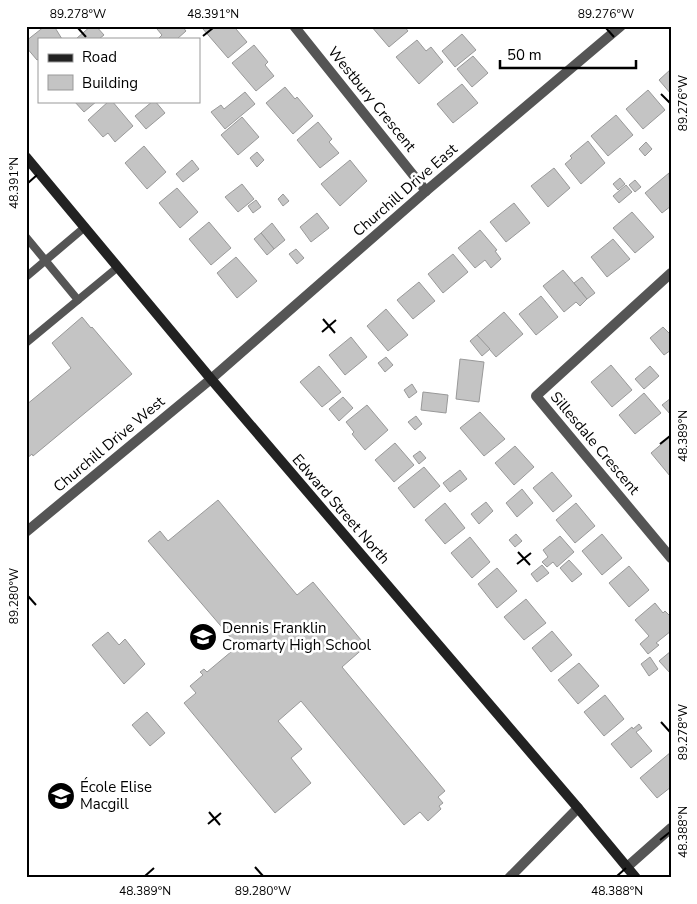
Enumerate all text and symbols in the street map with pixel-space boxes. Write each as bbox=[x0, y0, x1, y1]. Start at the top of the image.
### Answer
text: 89.278°W bbox=[50, 6, 106, 22]
text: 48.391°N bbox=[187, 6, 239, 22]
text: 89.276°W bbox=[578, 6, 634, 22]
legend bbox=[38, 38, 200, 102]
scale bar bbox=[500, 38, 636, 70]
street label: Westbury Crescent bbox=[323, 42, 421, 156]
text: 50 m bbox=[507, 45, 542, 65]
text: Road bbox=[82, 47, 117, 67]
text: Building bbox=[82, 73, 138, 93]
text: 89.276°W bbox=[675, 75, 691, 131]
street label: Churchill Drive East bbox=[348, 139, 462, 241]
text: 48.391°N bbox=[6, 157, 22, 209]
street label: Sillesdale Crescent bbox=[546, 387, 645, 499]
street label: Churchill Drive West bbox=[49, 391, 169, 496]
text: 48.389°N bbox=[675, 410, 691, 462]
street label: Edward Street North bbox=[288, 450, 394, 568]
text: 89.280°W bbox=[6, 568, 22, 624]
place label: Dennis Franklin Cromarty High School bbox=[222, 618, 372, 655]
school or university icon: Dennis Franklin Cromarty High School bbox=[188, 622, 218, 652]
text: 89.278°W bbox=[675, 704, 691, 760]
place label: École Elise Macgill bbox=[80, 777, 152, 814]
school or university icon: École Elise Macgill bbox=[46, 781, 76, 811]
text: 48.388°N bbox=[675, 806, 691, 858]
text: 48.389°N bbox=[119, 883, 171, 899]
text: 89.280°W bbox=[235, 883, 291, 899]
text: 48.388°N bbox=[591, 883, 643, 899]

